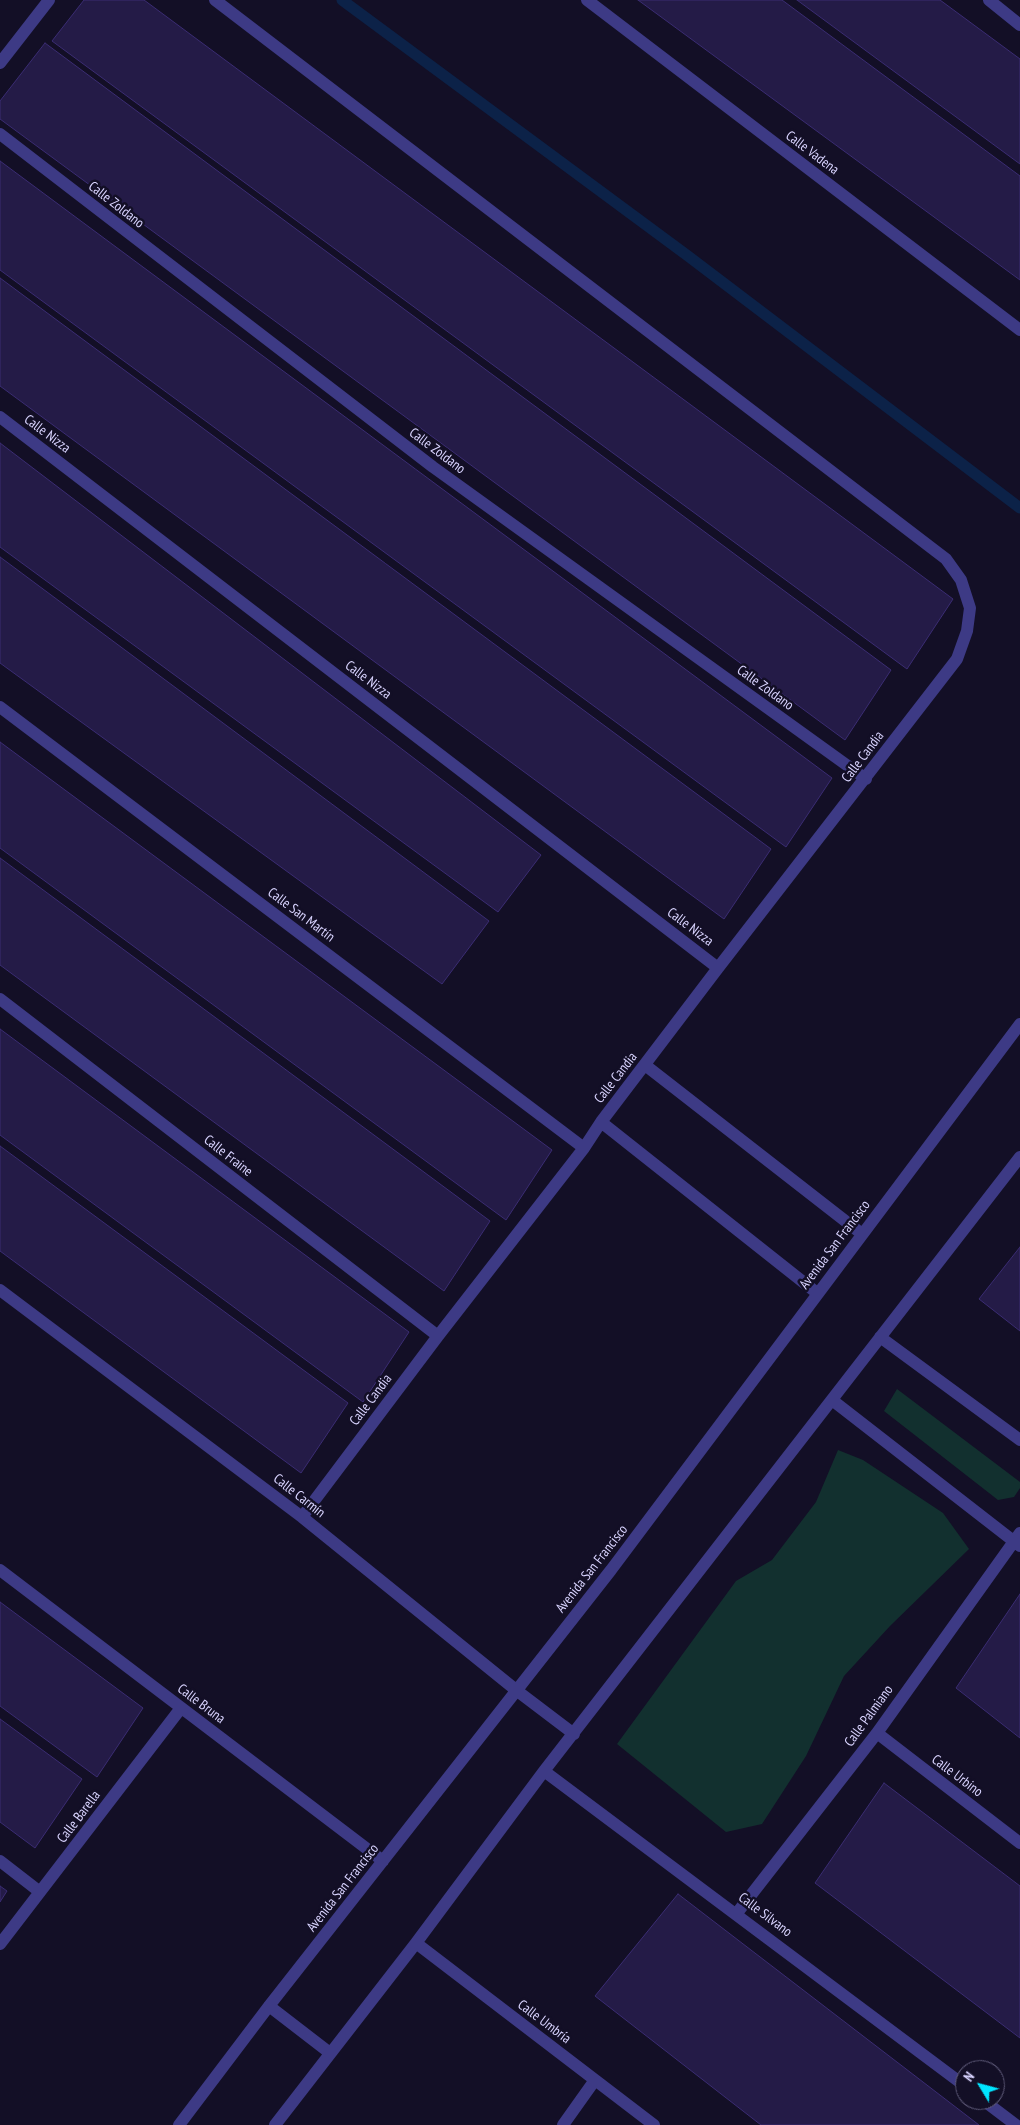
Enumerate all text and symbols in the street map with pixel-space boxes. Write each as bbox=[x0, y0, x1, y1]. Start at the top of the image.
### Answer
street label: Calle Vadena bbox=[782, 128, 842, 178]
street label: Calle Zoldano bbox=[85, 178, 147, 232]
street label: Calle Nizza bbox=[21, 411, 73, 457]
street label: Calle Zoldano bbox=[406, 424, 468, 478]
street label: Calle Nizza bbox=[342, 657, 394, 703]
street label: Calle Zoldano bbox=[733, 662, 797, 714]
street label: Calle Candia bbox=[838, 728, 888, 786]
street label: Calle San Martín bbox=[264, 884, 338, 946]
street label: Calle Nizza bbox=[664, 904, 716, 950]
street label: Calle Candia bbox=[591, 1049, 641, 1107]
street label: Calle Fraine bbox=[200, 1132, 256, 1180]
street label: Avenida San Francisco bbox=[796, 1197, 874, 1293]
street label: Calle Candia bbox=[346, 1371, 396, 1429]
street label: Calle Carmín bbox=[270, 1471, 328, 1521]
street label: Avenida San Francisco bbox=[552, 1522, 632, 1616]
street label: Calle Bruna bbox=[174, 1681, 228, 1727]
street label: Calle Palmiano bbox=[841, 1682, 897, 1750]
street label: Calle Urbino bbox=[928, 1751, 986, 1801]
street label: Calle Barella bbox=[54, 1788, 104, 1846]
street label: Avenida San Francisco bbox=[303, 1841, 383, 1935]
street label: Calle Silvano bbox=[735, 1889, 795, 1941]
street label: Calle Umbría bbox=[514, 1997, 574, 2047]
north arrow bbox=[955, 2060, 1005, 2110]
text: N bbox=[959, 2068, 978, 2085]

